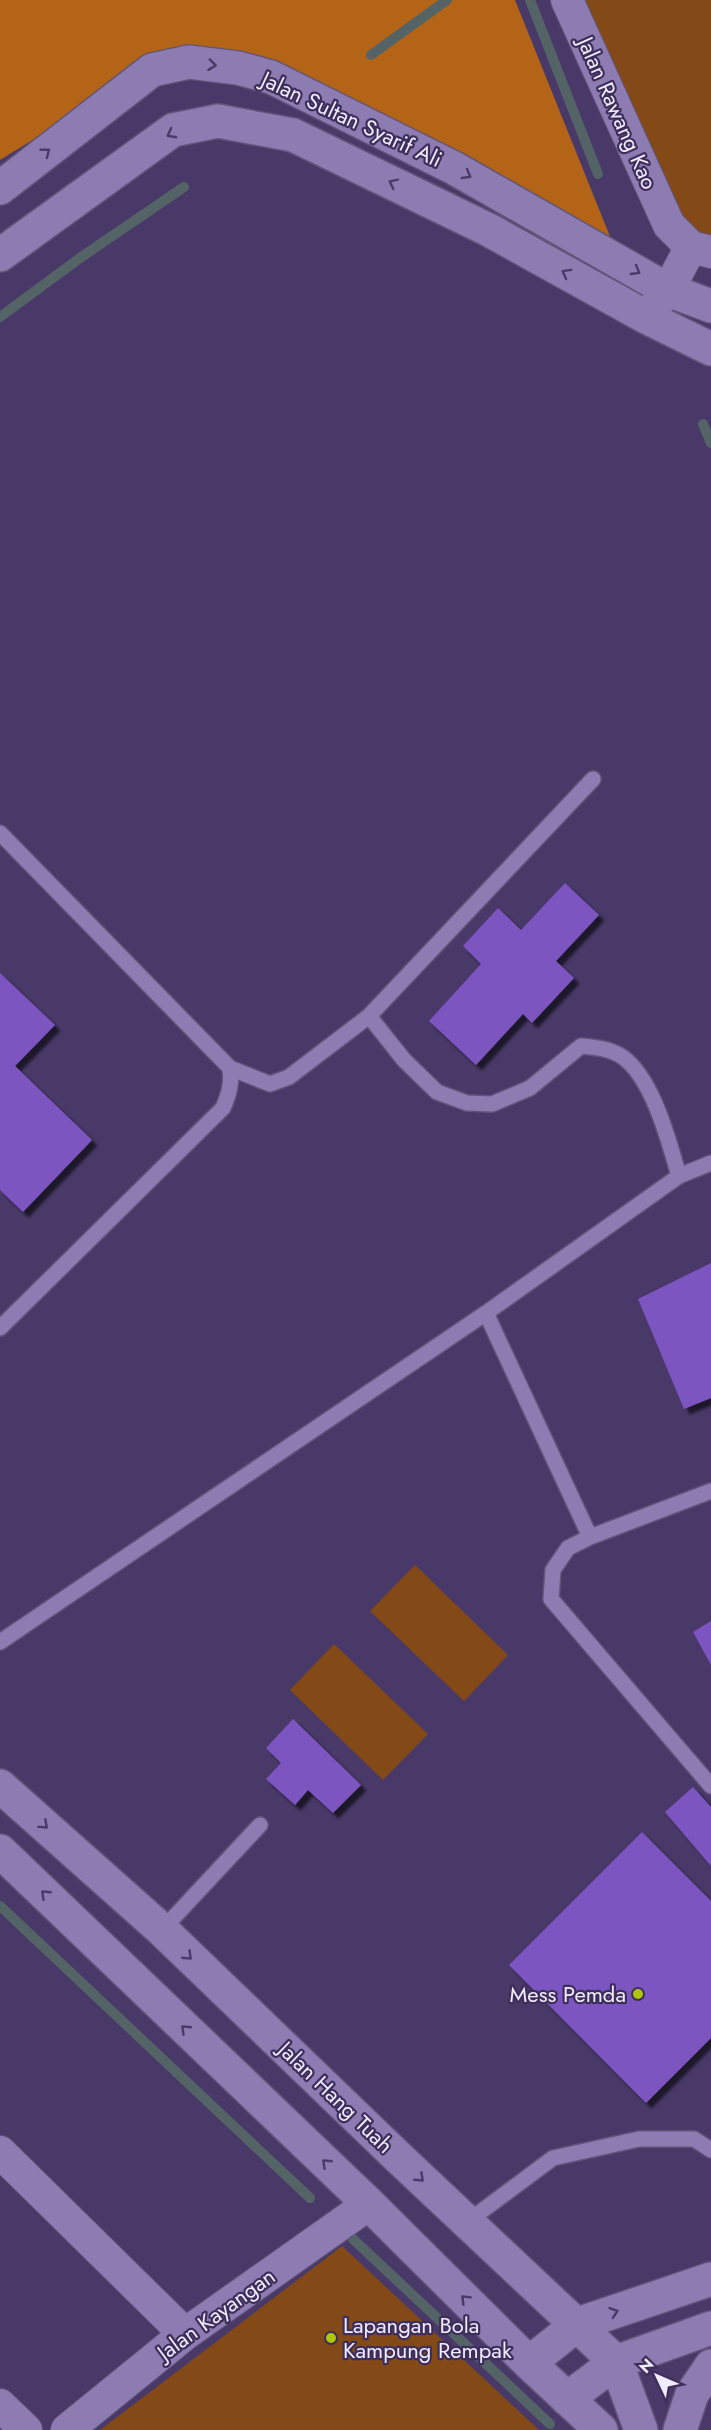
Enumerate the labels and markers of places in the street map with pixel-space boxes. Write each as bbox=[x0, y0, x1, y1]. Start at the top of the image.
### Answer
place label: Mess Pemda bbox=[510, 1978, 626, 2010]
marker: Mess Pemda bbox=[631, 1987, 645, 2001]
place label: Lapangan Bola Kampung Rempak bbox=[343, 2309, 512, 2366]
marker: Lapangan Bola Kampung Rempak bbox=[324, 2331, 338, 2345]

